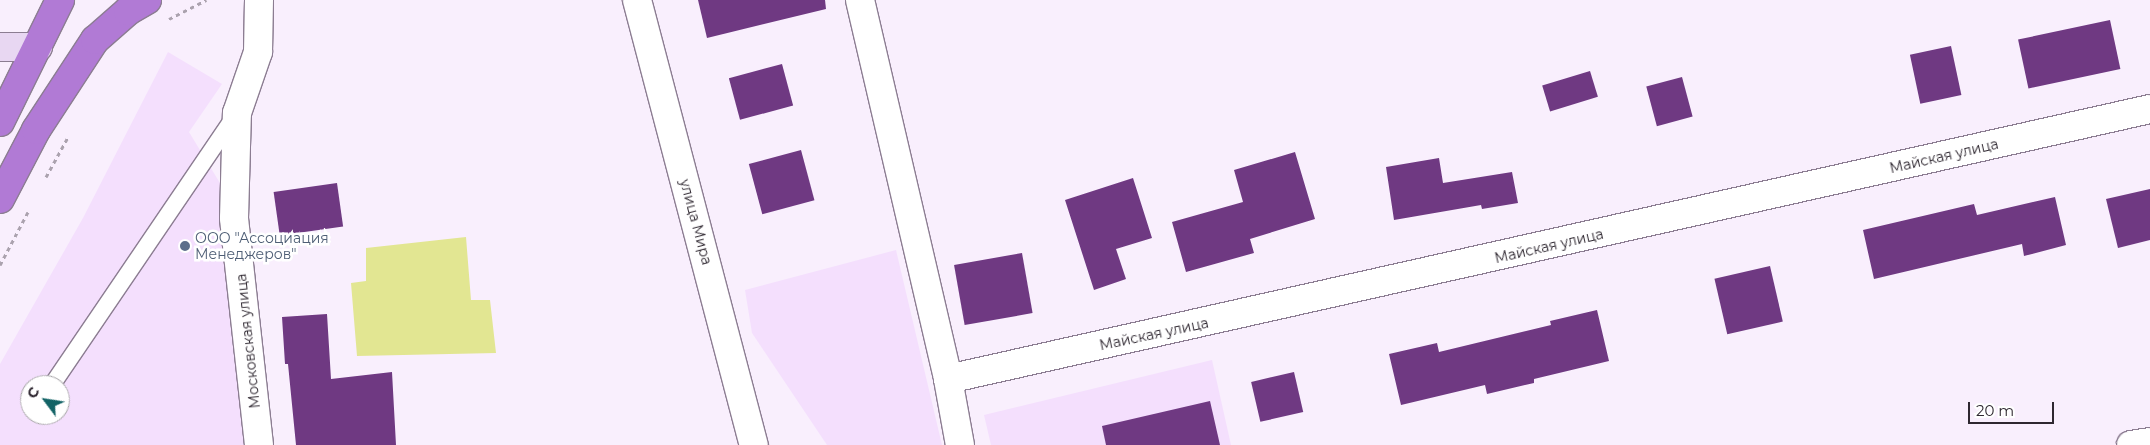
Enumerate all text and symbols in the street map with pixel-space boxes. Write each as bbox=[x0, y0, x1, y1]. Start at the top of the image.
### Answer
street label: Майская улица bbox=[1888, 135, 2000, 177]
street label: улица Мира bbox=[676, 177, 716, 267]
street label: Майская улица bbox=[1493, 225, 1605, 267]
place label: ООО "Ассоциация Менеджеров" bbox=[195, 230, 329, 262]
marker: ООО "Ассоциация Менеджеров" bbox=[179, 240, 191, 252]
street label: Московская улица bbox=[233, 273, 263, 409]
street label: Майская улица bbox=[1098, 314, 1210, 354]
north arrow bbox=[20, 375, 70, 425]
text: С bbox=[23, 384, 43, 402]
scale bar bbox=[1970, 392, 2056, 424]
text: 20 m bbox=[1976, 401, 2014, 420]

